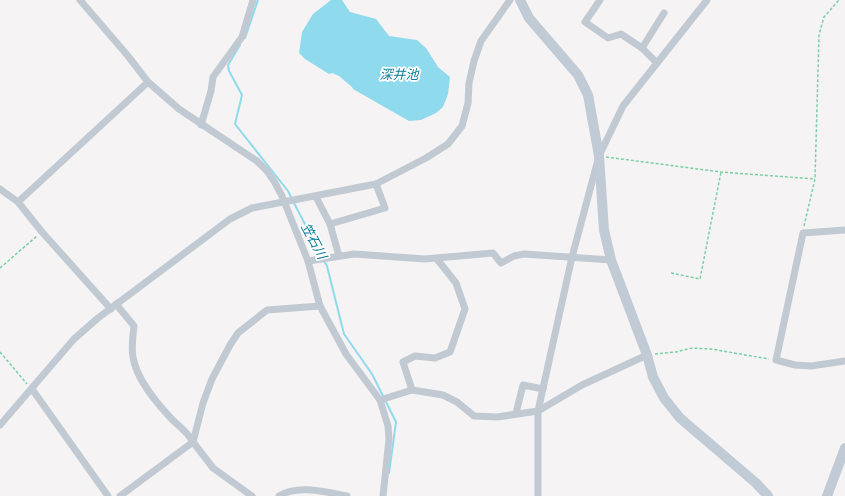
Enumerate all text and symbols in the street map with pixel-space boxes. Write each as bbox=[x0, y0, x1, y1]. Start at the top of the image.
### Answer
water label: 深井池 bbox=[379, 65, 420, 84]
water label: 笠石川 bbox=[296, 219, 332, 264]

